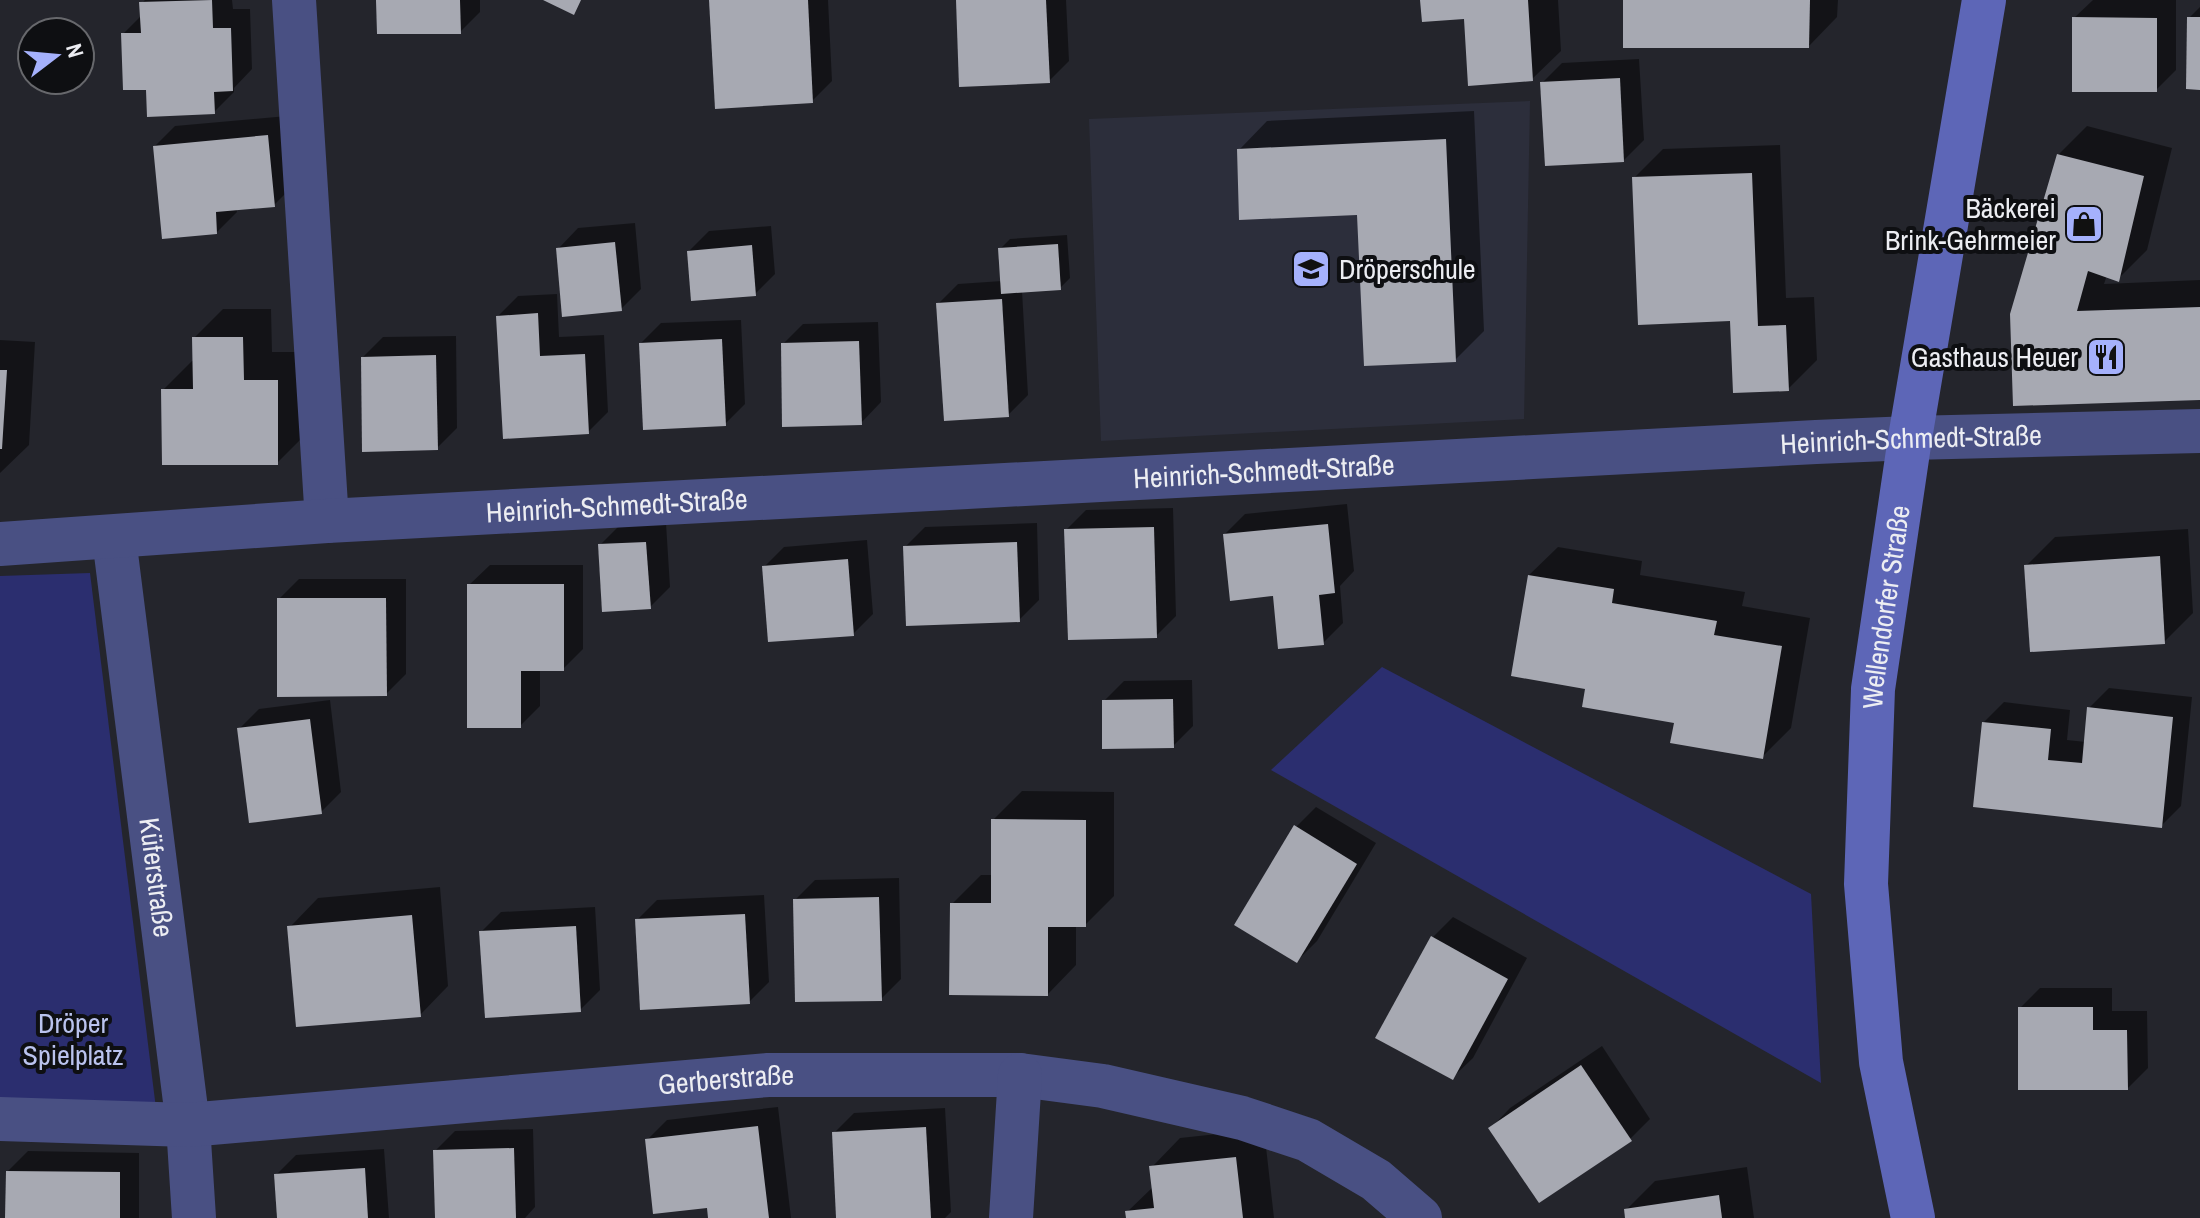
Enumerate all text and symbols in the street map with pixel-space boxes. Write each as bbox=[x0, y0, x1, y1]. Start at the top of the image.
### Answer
north arrow bbox=[16, 16, 96, 96]
text: N bbox=[59, 40, 91, 61]
place label: Bäckerei Brink-Gehrmeier bbox=[1885, 189, 2056, 259]
shop icon: Bäckerei Brink-Gehrmeier bbox=[2063, 203, 2105, 245]
school or university icon: Dröperschule bbox=[1290, 248, 1332, 290]
place label: Dröperschule bbox=[1339, 250, 1476, 288]
restaurant icon: Gasthaus Heuer bbox=[2085, 336, 2127, 378]
place label: Gasthaus Heuer bbox=[1911, 338, 2078, 376]
street label: Heinrich-Schmedt-Straße bbox=[1779, 416, 2042, 463]
street label: Heinrich-Schmedt-Straße bbox=[1132, 445, 1396, 497]
street label: Heinrich-Schmedt-Straße bbox=[485, 480, 749, 532]
street label: Wellendorfer Straße bbox=[1853, 503, 1919, 709]
street label: Küferstraße bbox=[130, 815, 183, 939]
park label: Dröper Spielplatz bbox=[23, 1004, 123, 1074]
street label: Gerberstraße bbox=[656, 1056, 794, 1103]

